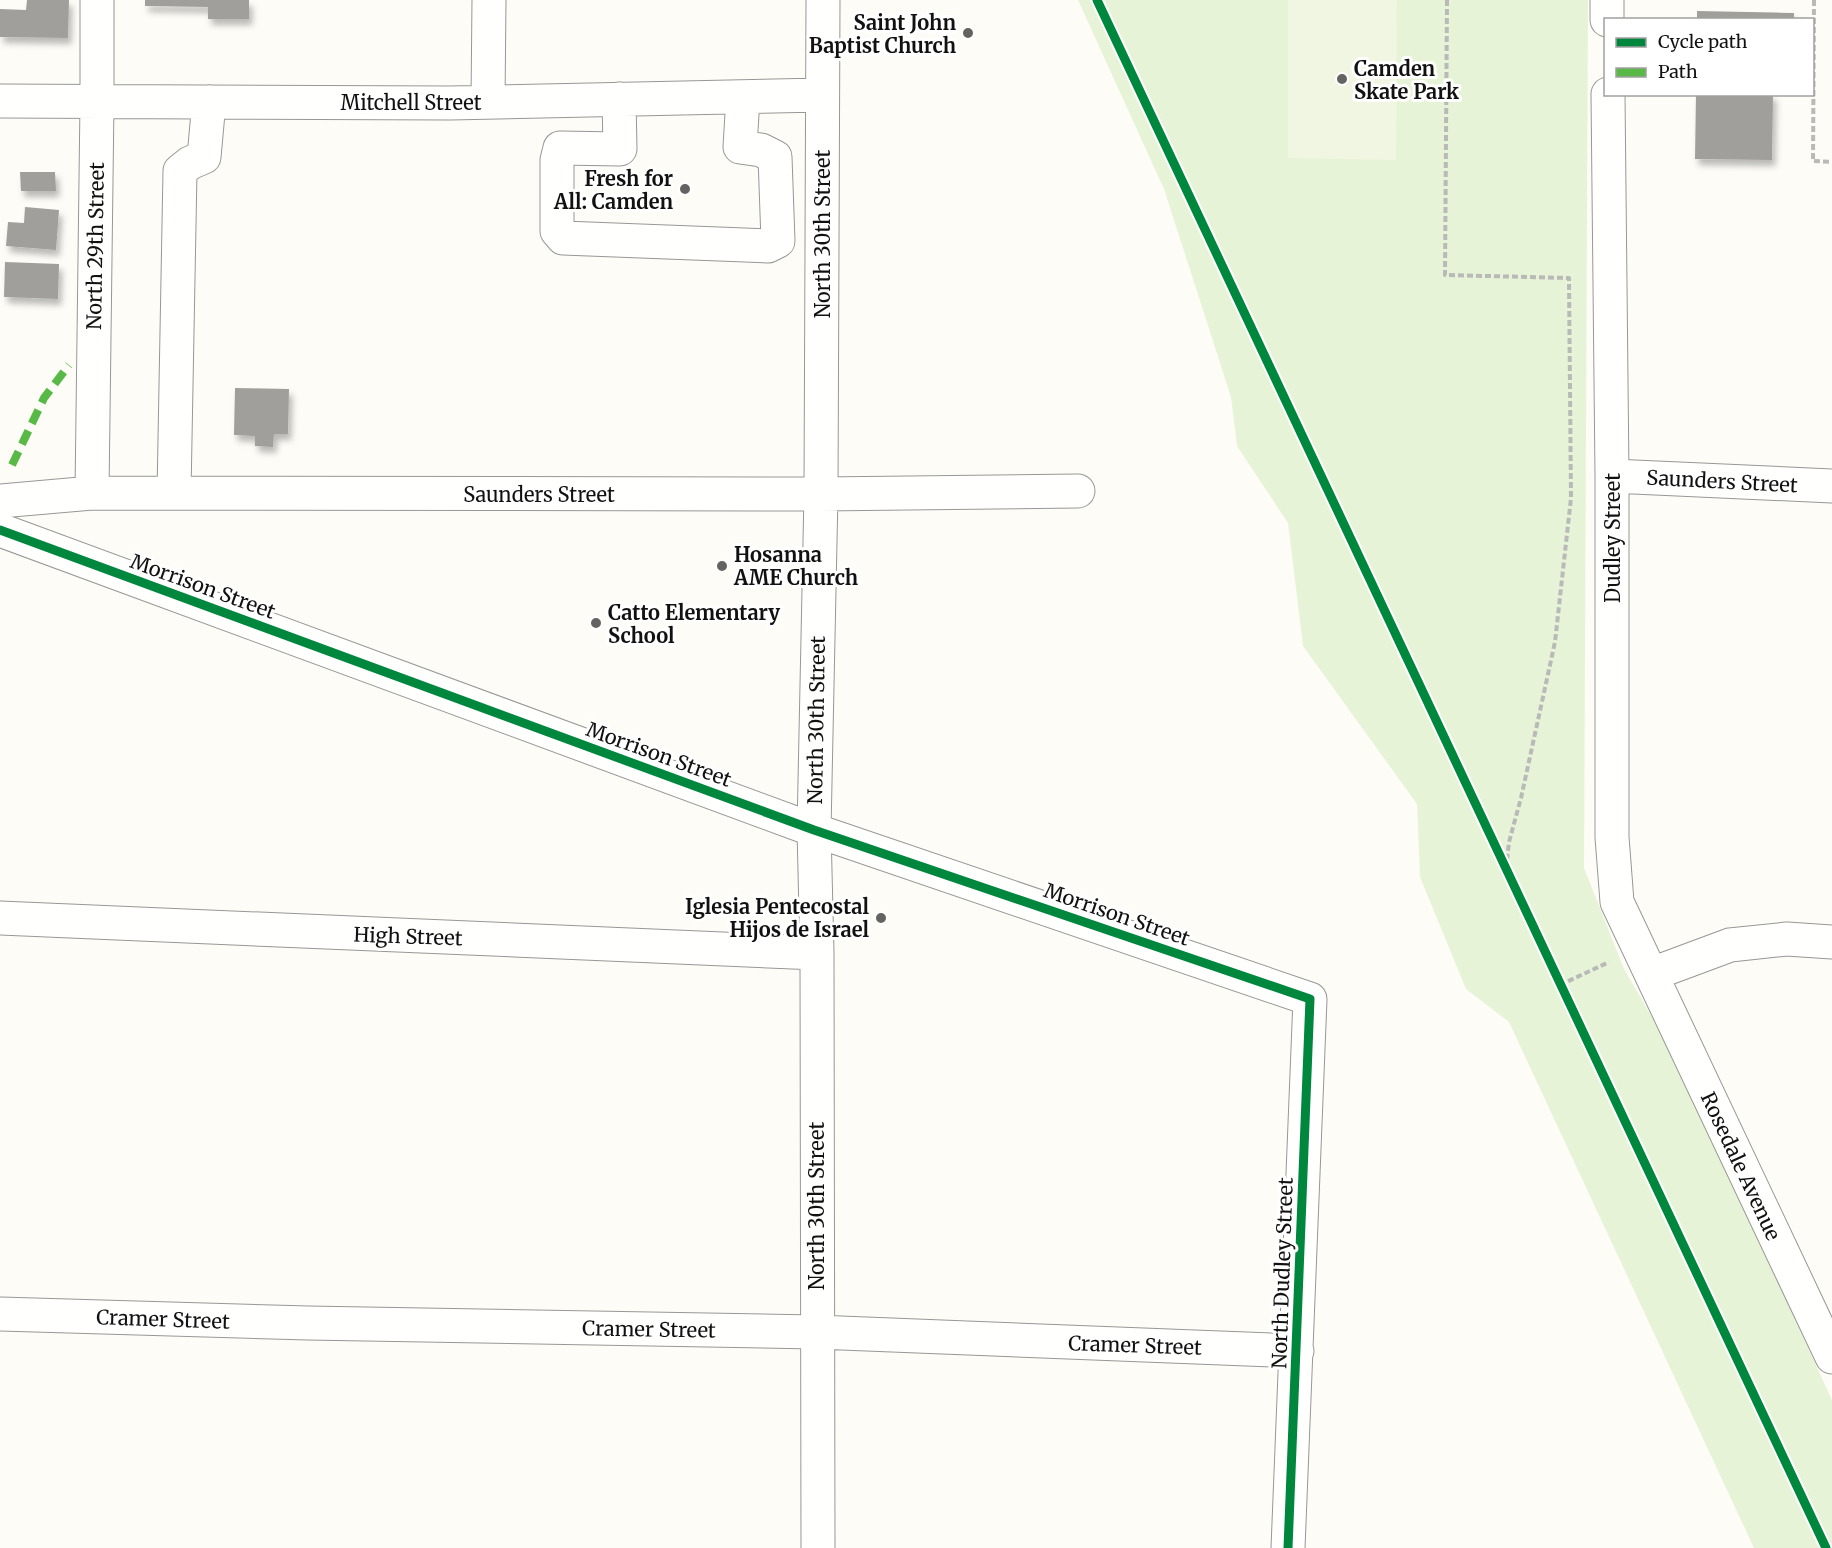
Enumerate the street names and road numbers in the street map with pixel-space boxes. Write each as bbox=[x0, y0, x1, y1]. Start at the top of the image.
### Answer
street label: Mitchell Street bbox=[340, 90, 482, 115]
street label: North 30th Street bbox=[810, 150, 835, 318]
street label: North 29th Street bbox=[81, 162, 109, 330]
street label: Saunders Street bbox=[1646, 465, 1799, 497]
street label: Dudley Street bbox=[1600, 473, 1625, 603]
street label: Saunders Street bbox=[463, 482, 615, 507]
street label: Morrison Street bbox=[127, 548, 279, 624]
street label: North 30th Street bbox=[802, 635, 830, 804]
street label: Morrison Street bbox=[583, 716, 735, 792]
street label: Morrison Street bbox=[1041, 877, 1193, 951]
street label: High Street bbox=[353, 922, 463, 950]
street label: Rosedale Avenue bbox=[1696, 1088, 1786, 1244]
street label: North 30th Street bbox=[804, 1122, 829, 1290]
street label: North Dudley Street bbox=[1266, 1177, 1298, 1369]
street label: Cramer Street bbox=[96, 1304, 230, 1334]
street label: Cramer Street bbox=[582, 1315, 716, 1343]
street label: Cramer Street bbox=[1068, 1330, 1202, 1360]

